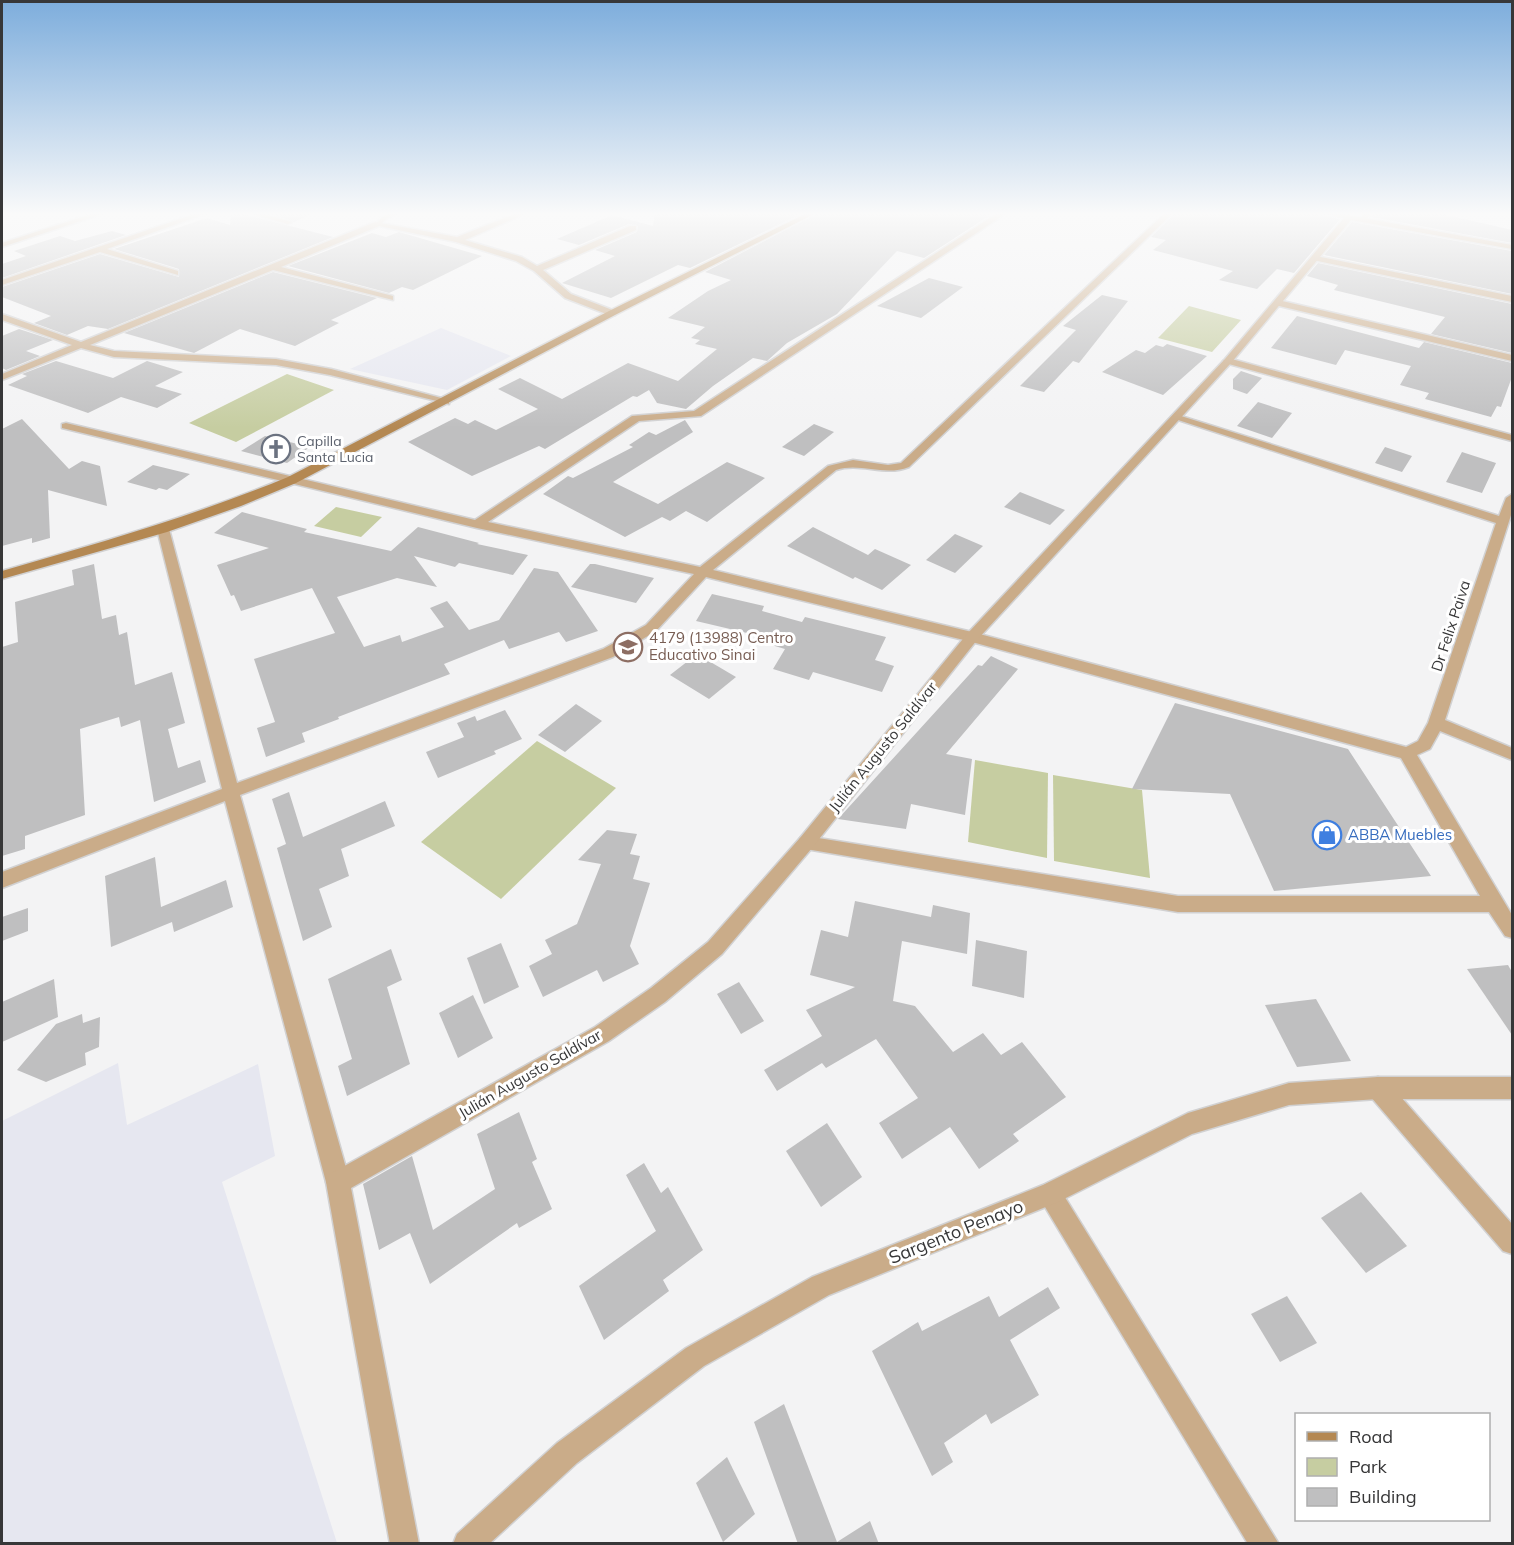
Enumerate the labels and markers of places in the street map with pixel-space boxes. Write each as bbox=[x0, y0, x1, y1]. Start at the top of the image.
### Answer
place label: Capilla Santa Lucia bbox=[297, 432, 374, 466]
church icon: Capilla Santa Lucia bbox=[260, 433, 292, 465]
place label: 4179 (13988) Centro Educativo Sinai bbox=[649, 628, 793, 664]
school or university icon: 4179 (13988) Centro Educativo Sinai bbox=[612, 631, 644, 663]
shop icon: ABBA Muebles bbox=[1311, 819, 1343, 851]
place label: ABBA Muebles bbox=[1348, 825, 1452, 844]

